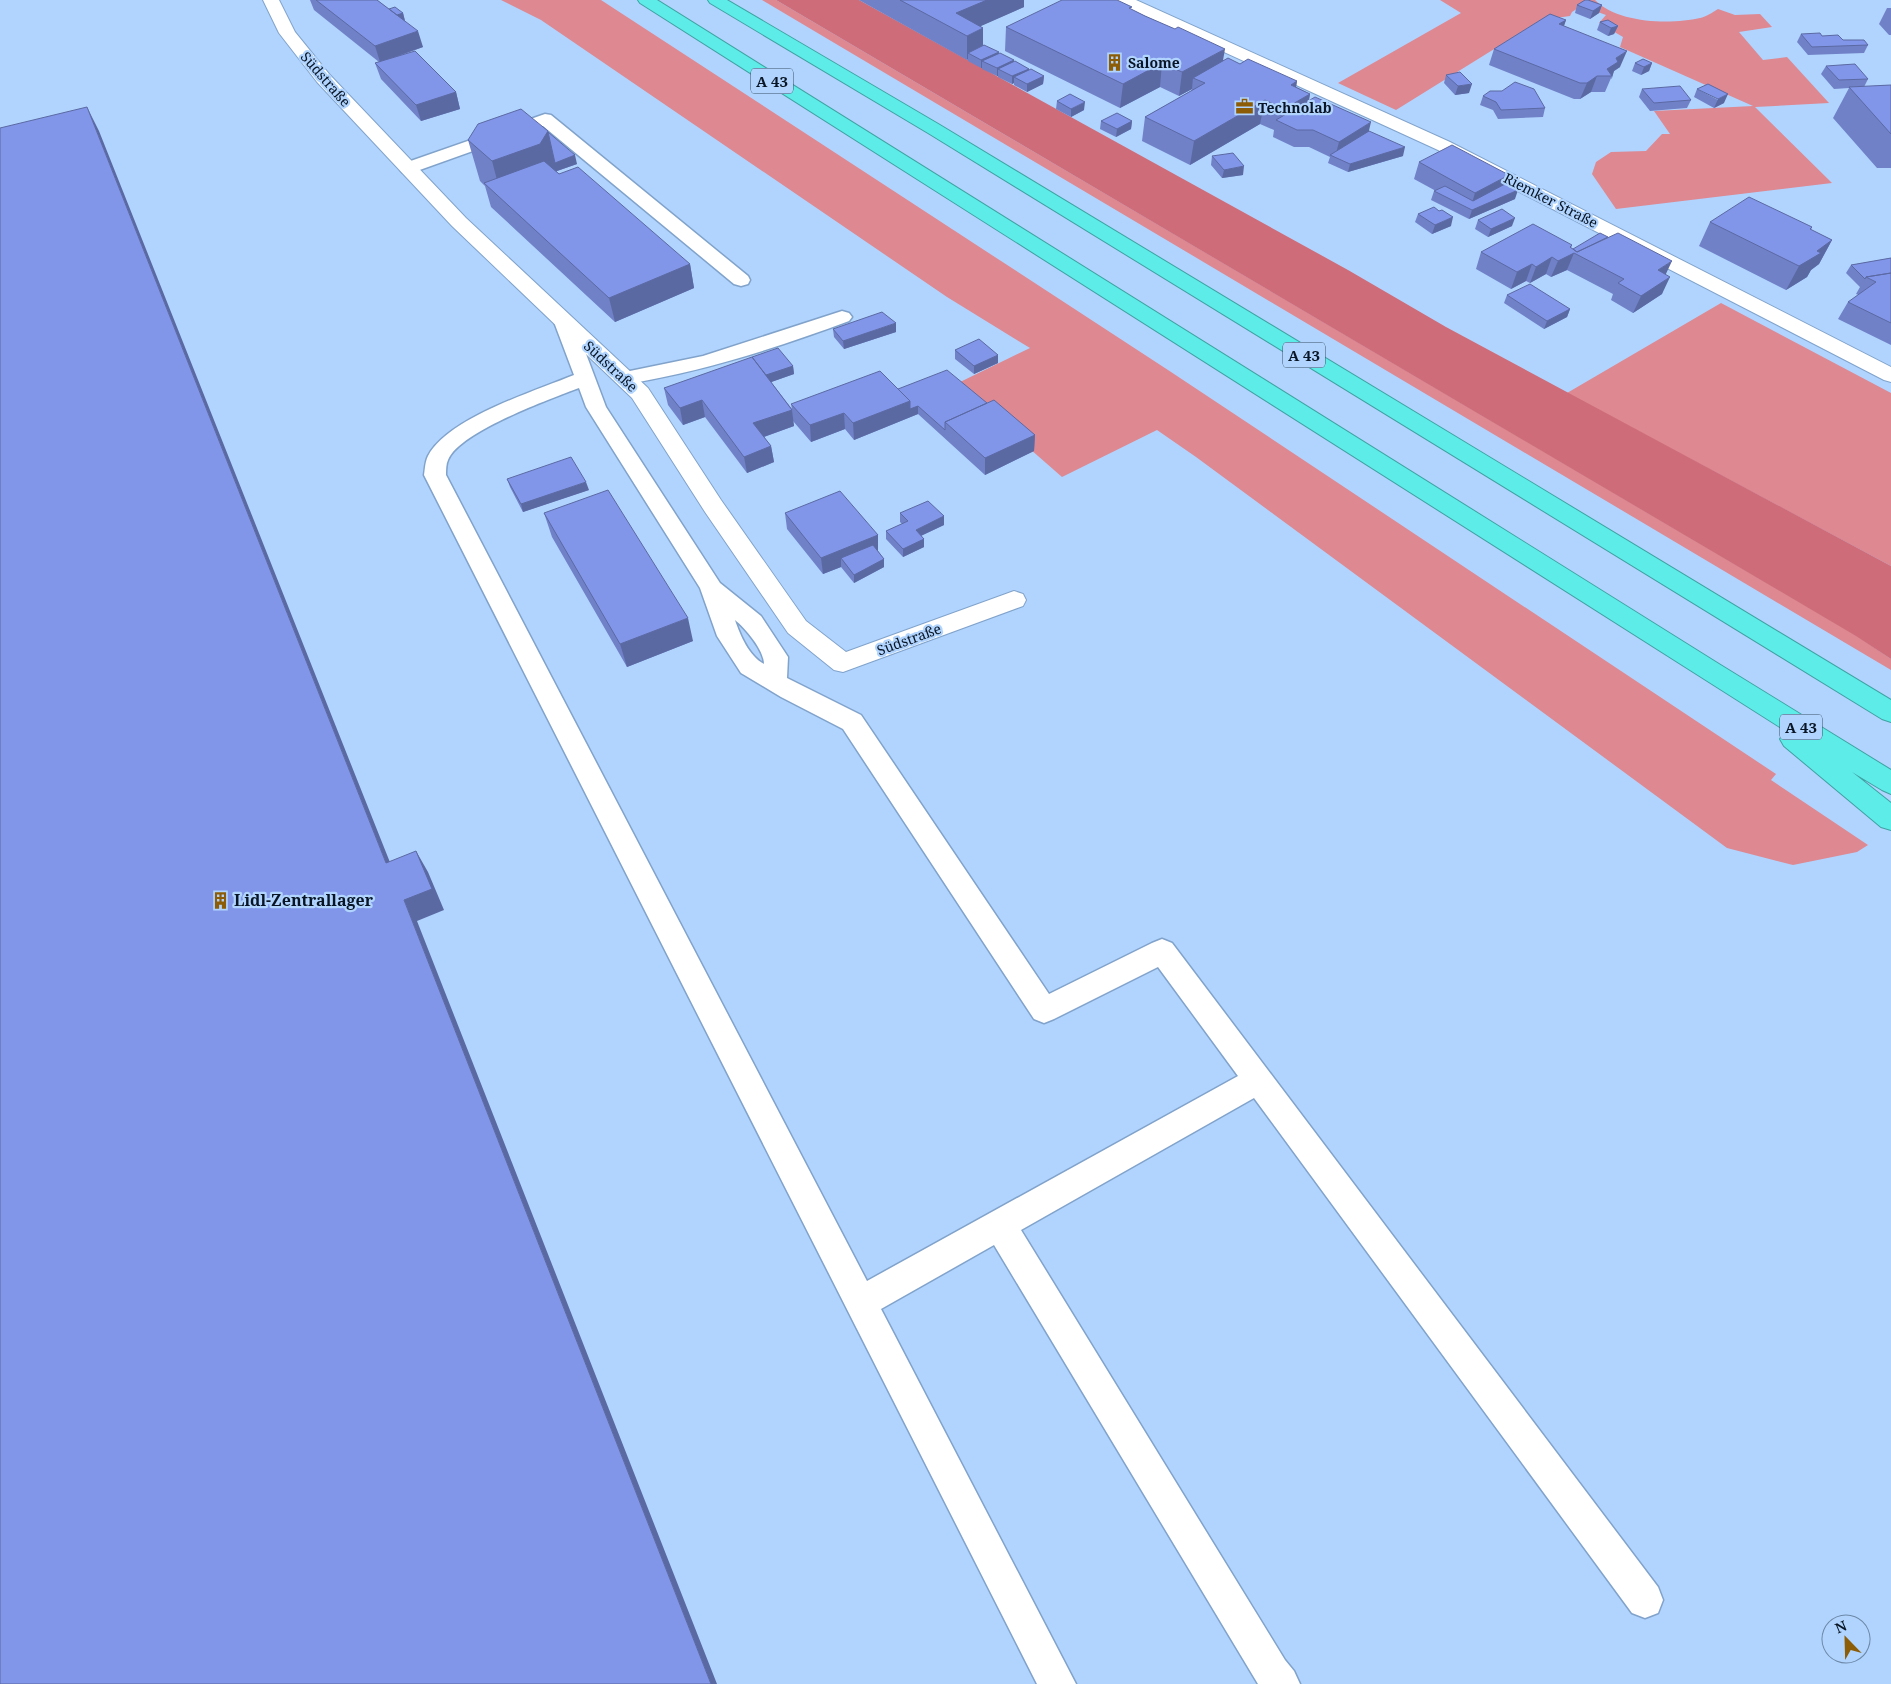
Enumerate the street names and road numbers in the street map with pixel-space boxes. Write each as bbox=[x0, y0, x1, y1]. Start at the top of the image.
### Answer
street label: Südstraße bbox=[297, 47, 355, 111]
road number: A 43 bbox=[751, 68, 793, 94]
street label: Riemker Straße bbox=[1501, 168, 1601, 232]
street label: Südstraße bbox=[580, 336, 642, 396]
road number: A 43 bbox=[1283, 342, 1325, 368]
street label: Südstraße bbox=[874, 619, 944, 659]
road number: A 43 bbox=[1780, 714, 1822, 740]

